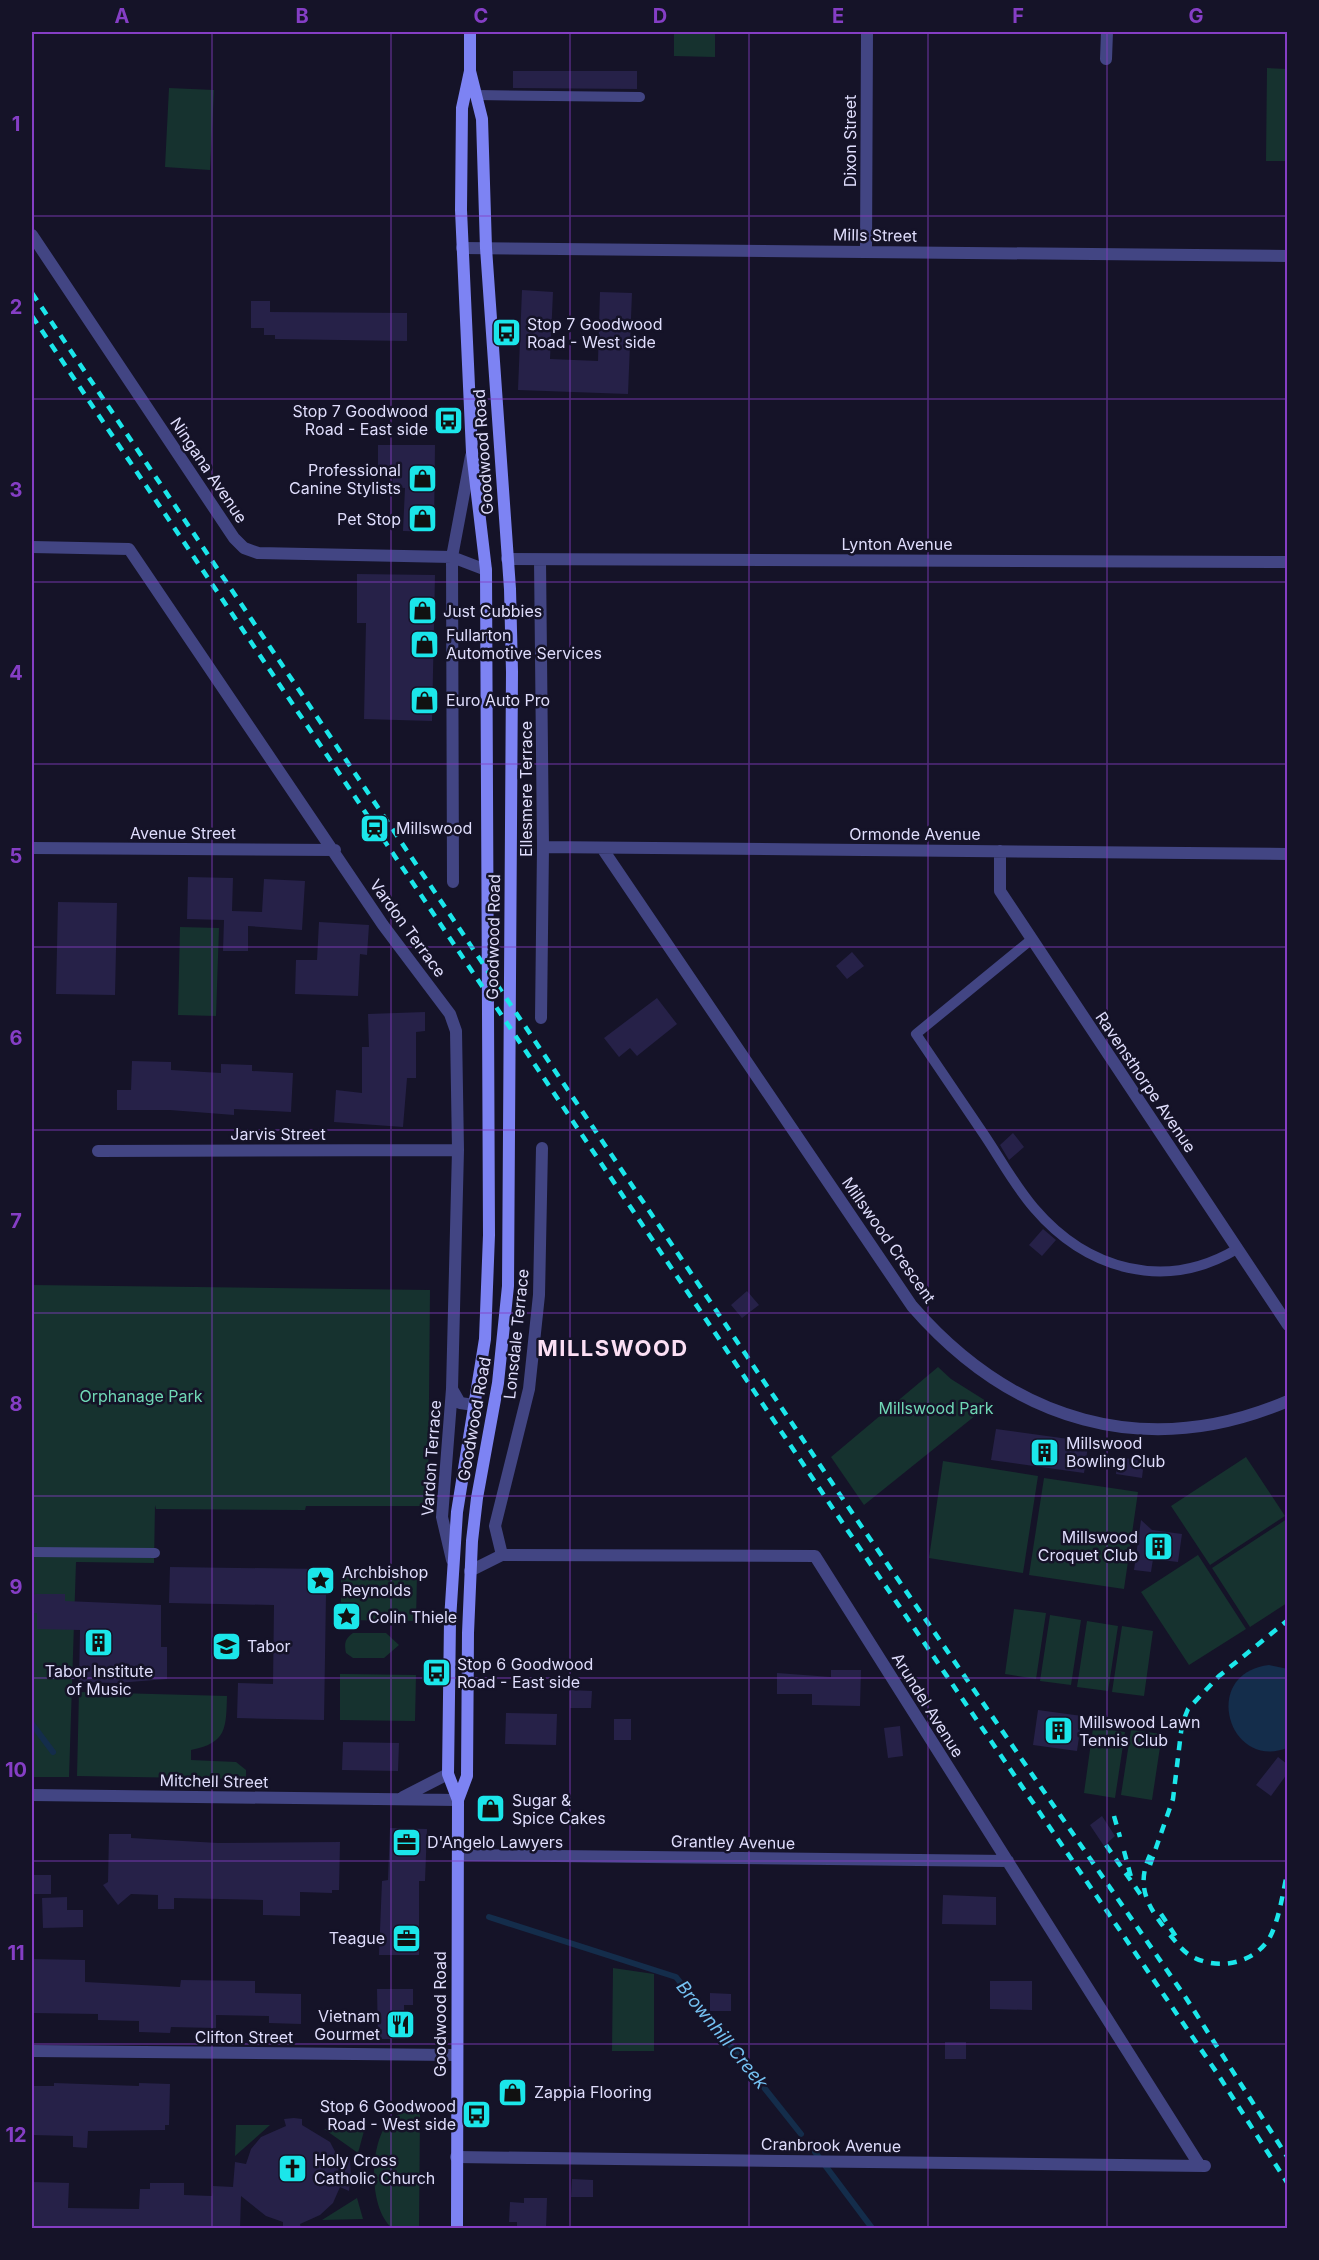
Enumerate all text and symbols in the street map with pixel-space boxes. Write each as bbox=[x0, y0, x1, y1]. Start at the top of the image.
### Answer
text: A bbox=[115, 4, 130, 28]
text: B bbox=[295, 4, 309, 28]
text: C bbox=[474, 4, 488, 28]
text: D bbox=[653, 4, 667, 28]
text: E bbox=[832, 4, 844, 28]
text: F bbox=[1012, 4, 1024, 28]
text: G bbox=[1188, 4, 1204, 28]
street label: Dixon Street bbox=[840, 95, 860, 187]
text: 1 bbox=[12, 112, 20, 136]
street label: Mills Street bbox=[833, 224, 917, 246]
text: 2 bbox=[10, 295, 22, 319]
place label: Stop 7 Goodwood Road - West side bbox=[527, 314, 663, 352]
bus stop icon: Stop 7 Goodwood Road - West side bbox=[490, 317, 522, 349]
street label: Goodwood Road bbox=[469, 389, 497, 515]
place label: Stop 7 Goodwood Road - East side bbox=[293, 401, 428, 439]
bus stop icon: Stop 7 Goodwood Road - East side bbox=[433, 404, 465, 436]
street label: Ningana Avenue bbox=[166, 413, 252, 527]
place label: Professional Canine Stylists bbox=[289, 460, 401, 498]
shop icon: Professional Canine Stylists bbox=[406, 463, 438, 495]
text: 3 bbox=[10, 478, 22, 502]
shop icon: Pet Stop bbox=[406, 503, 438, 535]
place label: Pet Stop bbox=[337, 509, 401, 529]
street label: Lynton Avenue bbox=[841, 534, 953, 554]
shop icon: Just Cubbies bbox=[406, 595, 438, 627]
place label: Just Cubbies bbox=[443, 601, 542, 621]
place label: Fullarton Automotive Services bbox=[446, 625, 602, 663]
shop icon: Fullarton Automotive Services bbox=[409, 628, 441, 660]
text: 4 bbox=[9, 661, 23, 685]
shop icon: Euro Auto Pro bbox=[409, 684, 441, 716]
place label: Euro Auto Pro bbox=[446, 690, 550, 710]
street label: Ellesmere Terrace bbox=[516, 721, 536, 857]
station icon: Millswood bbox=[359, 812, 391, 844]
place label: Millswood bbox=[396, 818, 472, 838]
street label: Avenue Street bbox=[130, 823, 236, 843]
street label: Ormonde Avenue bbox=[849, 824, 981, 844]
text: 5 bbox=[10, 844, 22, 868]
street label: Goodwood Road bbox=[482, 874, 504, 1000]
street label: Vardon Terrace bbox=[366, 875, 450, 981]
street label: Ravensthorpe Avenue bbox=[1092, 1008, 1200, 1156]
text: 6 bbox=[10, 1026, 23, 1050]
street label: Jarvis Street bbox=[230, 1124, 326, 1144]
street label: Millswood Crescent bbox=[838, 1173, 940, 1307]
text: 7 bbox=[10, 1209, 22, 1233]
street label: Lonsdale Terrace bbox=[499, 1268, 533, 1400]
district label: MILLSWOOD bbox=[537, 1335, 689, 1361]
street label: Goodwood Road bbox=[453, 1355, 495, 1483]
park label: Orphanage Park bbox=[79, 1386, 203, 1406]
text: 8 bbox=[9, 1392, 23, 1416]
park label: Millswood Park bbox=[878, 1398, 994, 1418]
street label: Vardon Terrace bbox=[417, 1399, 445, 1517]
place label: Millswood Bowling Club bbox=[1066, 1433, 1165, 1471]
building icon: Millswood Bowling Club bbox=[1029, 1436, 1061, 1468]
place label: Millswood Croquet Club bbox=[1038, 1527, 1138, 1565]
building icon: Millswood Croquet Club bbox=[1143, 1530, 1175, 1562]
place label: Archbishop Reynolds bbox=[342, 1562, 428, 1600]
place icon: Archbishop Reynolds bbox=[305, 1565, 337, 1597]
text: 9 bbox=[10, 1575, 23, 1599]
place icon: Colin Thiele bbox=[331, 1601, 363, 1633]
place label: Colin Thiele bbox=[368, 1607, 457, 1627]
building icon: Tabor Institute of Music bbox=[83, 1627, 115, 1659]
school or university icon: Tabor bbox=[210, 1630, 242, 1662]
place label: Tabor bbox=[247, 1636, 291, 1656]
street label: Arundel Avenue bbox=[888, 1649, 968, 1761]
place label: Stop 6 Goodwood Road - East side bbox=[457, 1654, 593, 1692]
bus stop icon: Stop 6 Goodwood Road - East side bbox=[420, 1657, 452, 1689]
place label: Tabor Institute of Music bbox=[45, 1661, 153, 1699]
place label: Millswood Lawn Tennis Club bbox=[1079, 1712, 1200, 1750]
building icon: Millswood Lawn Tennis Club bbox=[1042, 1715, 1074, 1747]
text: 10 bbox=[5, 1758, 27, 1782]
street label: Mitchell Street bbox=[159, 1770, 269, 1792]
place label: Sugar & Spice Cakes bbox=[512, 1790, 606, 1828]
shop icon: Sugar & Spice Cakes bbox=[475, 1793, 507, 1825]
office icon: D'Angelo Lawyers bbox=[390, 1826, 422, 1858]
street label: Grantley Avenue bbox=[671, 1831, 795, 1853]
place label: D'Angelo Lawyers bbox=[427, 1832, 563, 1852]
office icon: Teague bbox=[390, 1922, 422, 1954]
place label: Teague bbox=[329, 1928, 385, 1948]
text: 11 bbox=[7, 1941, 25, 1965]
street label: Goodwood Road bbox=[430, 1951, 450, 2077]
water label: Brownhill Creek bbox=[672, 1976, 773, 2094]
place label: Vietnam Gourmet bbox=[314, 2006, 380, 2044]
restaurant icon: Vietnam Gourmet bbox=[385, 2009, 417, 2041]
street label: Clifton Street bbox=[195, 2027, 293, 2047]
shop icon: Zappia Flooring bbox=[497, 2076, 529, 2108]
place label: Zappia Flooring bbox=[534, 2082, 652, 2102]
place label: Stop 6 Goodwood Road - West side bbox=[320, 2096, 456, 2134]
bus stop icon: Stop 6 Goodwood Road - West side bbox=[461, 2099, 493, 2131]
text: 12 bbox=[5, 2123, 27, 2147]
street label: Cranbrook Avenue bbox=[761, 2134, 901, 2156]
place label: Holy Cross Catholic Church bbox=[314, 2150, 435, 2188]
church icon: Holy Cross Catholic Church bbox=[277, 2153, 309, 2185]

